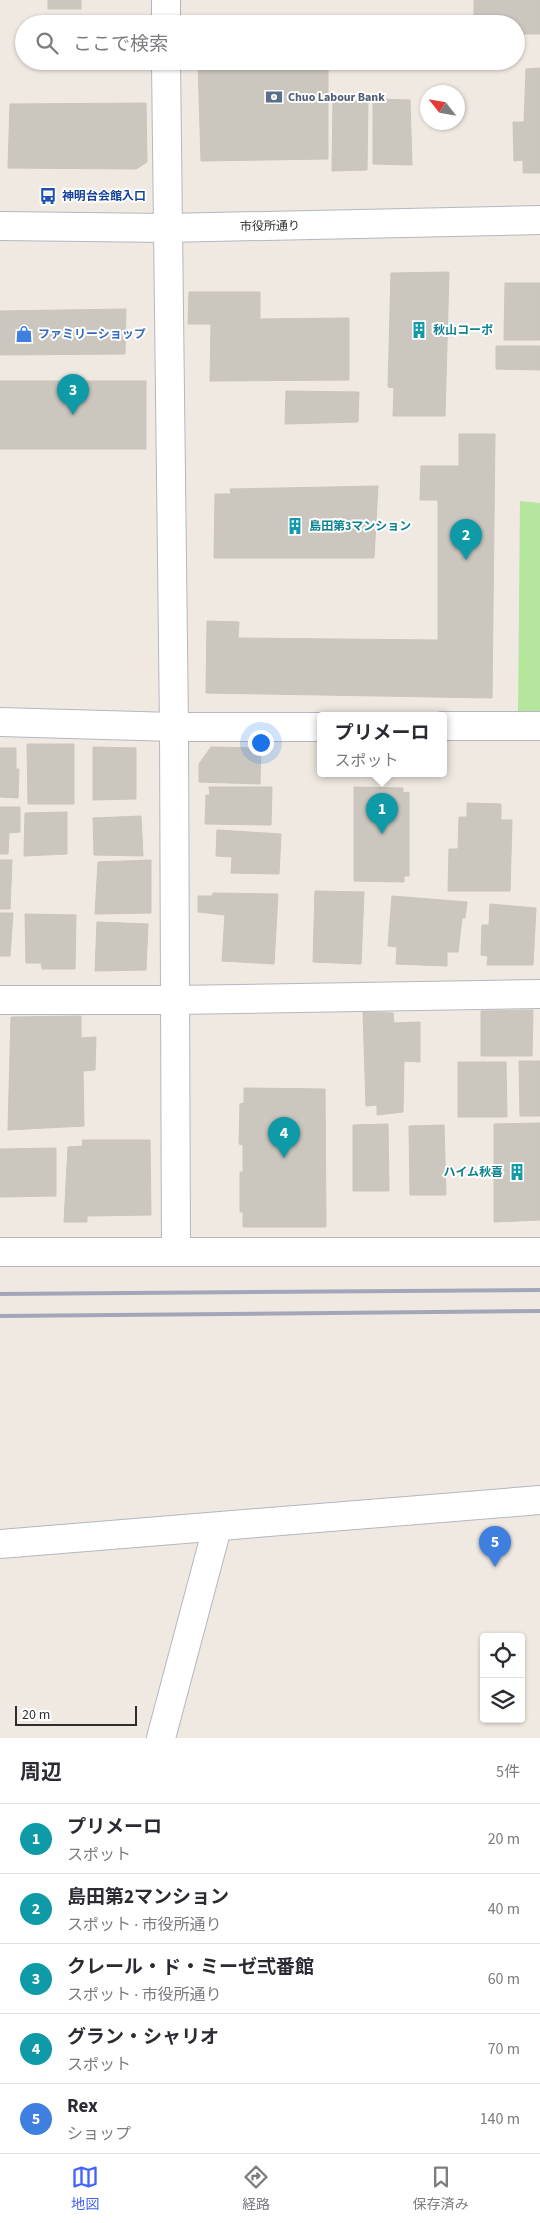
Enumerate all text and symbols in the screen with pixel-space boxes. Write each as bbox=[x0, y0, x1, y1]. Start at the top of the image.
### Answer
search box bbox=[15, 15, 525, 70]
icon: search bbox=[33, 29, 61, 57]
text: ここで検索 bbox=[73, 31, 168, 58]
north arrow bbox=[420, 85, 465, 130]
bank icon: Chuo Labour Bank bbox=[264, 87, 284, 107]
place label: Chuo Labour Bank bbox=[288, 89, 385, 106]
bus stop icon: 神明台会館入口 bbox=[38, 186, 58, 206]
place label: 神明台会館入口 bbox=[62, 188, 146, 205]
street label: 市役所通り bbox=[240, 217, 300, 236]
building icon: 秋山コーポ bbox=[409, 320, 429, 340]
place label: 秋山コーポ bbox=[433, 322, 493, 339]
shop icon: ファミリーショップ bbox=[14, 324, 34, 344]
place label: ファミリーショップ bbox=[38, 326, 146, 343]
pin: 3 bbox=[57, 374, 89, 415]
building icon: 島田第3マンション bbox=[285, 516, 305, 536]
place label: 島田第3マンション bbox=[309, 518, 411, 535]
pin: 2 bbox=[450, 519, 482, 560]
popup bbox=[317, 712, 447, 777]
text: プリメーロ bbox=[334, 720, 430, 747]
your location bbox=[248, 730, 274, 756]
text: スポット bbox=[334, 750, 399, 772]
pin: 1 bbox=[366, 793, 398, 834]
pin: 4 bbox=[268, 1117, 300, 1158]
building icon: ハイム秋喜 bbox=[507, 1162, 527, 1182]
place label: ハイム秋喜 bbox=[443, 1164, 503, 1181]
pin: 5 bbox=[479, 1526, 511, 1567]
map controls bbox=[480, 1633, 525, 1723]
button: locate bbox=[480, 1633, 525, 1678]
button: layers bbox=[480, 1678, 525, 1723]
scale bar bbox=[15, 1703, 138, 1726]
text: 20 m bbox=[22, 1705, 50, 1725]
text: 周辺 bbox=[20, 1757, 62, 1787]
text: 5件 bbox=[496, 1761, 520, 1783]
text: プリメーロ bbox=[67, 1814, 162, 1841]
text: 1 bbox=[32, 1828, 40, 1850]
text: 20 m bbox=[488, 1828, 520, 1850]
text: スポット bbox=[67, 1844, 131, 1866]
text: 島田第2マンション bbox=[67, 1884, 229, 1911]
text: 2 bbox=[32, 1898, 40, 1920]
text: 40 m bbox=[488, 1898, 520, 1920]
text: スポット · 市役所通り bbox=[67, 1914, 221, 1936]
text: クレール・ド・ミーゼ弍番館 bbox=[67, 1954, 314, 1981]
text: 3 bbox=[32, 1968, 40, 1990]
text: 60 m bbox=[488, 1968, 520, 1990]
text: スポット · 市役所通り bbox=[67, 1984, 221, 2006]
text: グラン・シャリオ bbox=[67, 2024, 219, 2051]
text: 4 bbox=[32, 2038, 40, 2060]
text: 70 m bbox=[488, 2038, 520, 2060]
text: スポット bbox=[67, 2054, 131, 2076]
text: Rex bbox=[67, 2093, 98, 2120]
text: 5 bbox=[32, 2108, 40, 2130]
text: 140 m bbox=[480, 2108, 520, 2130]
text: ショップ bbox=[67, 2123, 131, 2145]
tab: 地図 bbox=[71, 2163, 99, 2215]
tab: 経路 bbox=[242, 2163, 270, 2215]
tab: 保存済み bbox=[413, 2163, 469, 2215]

